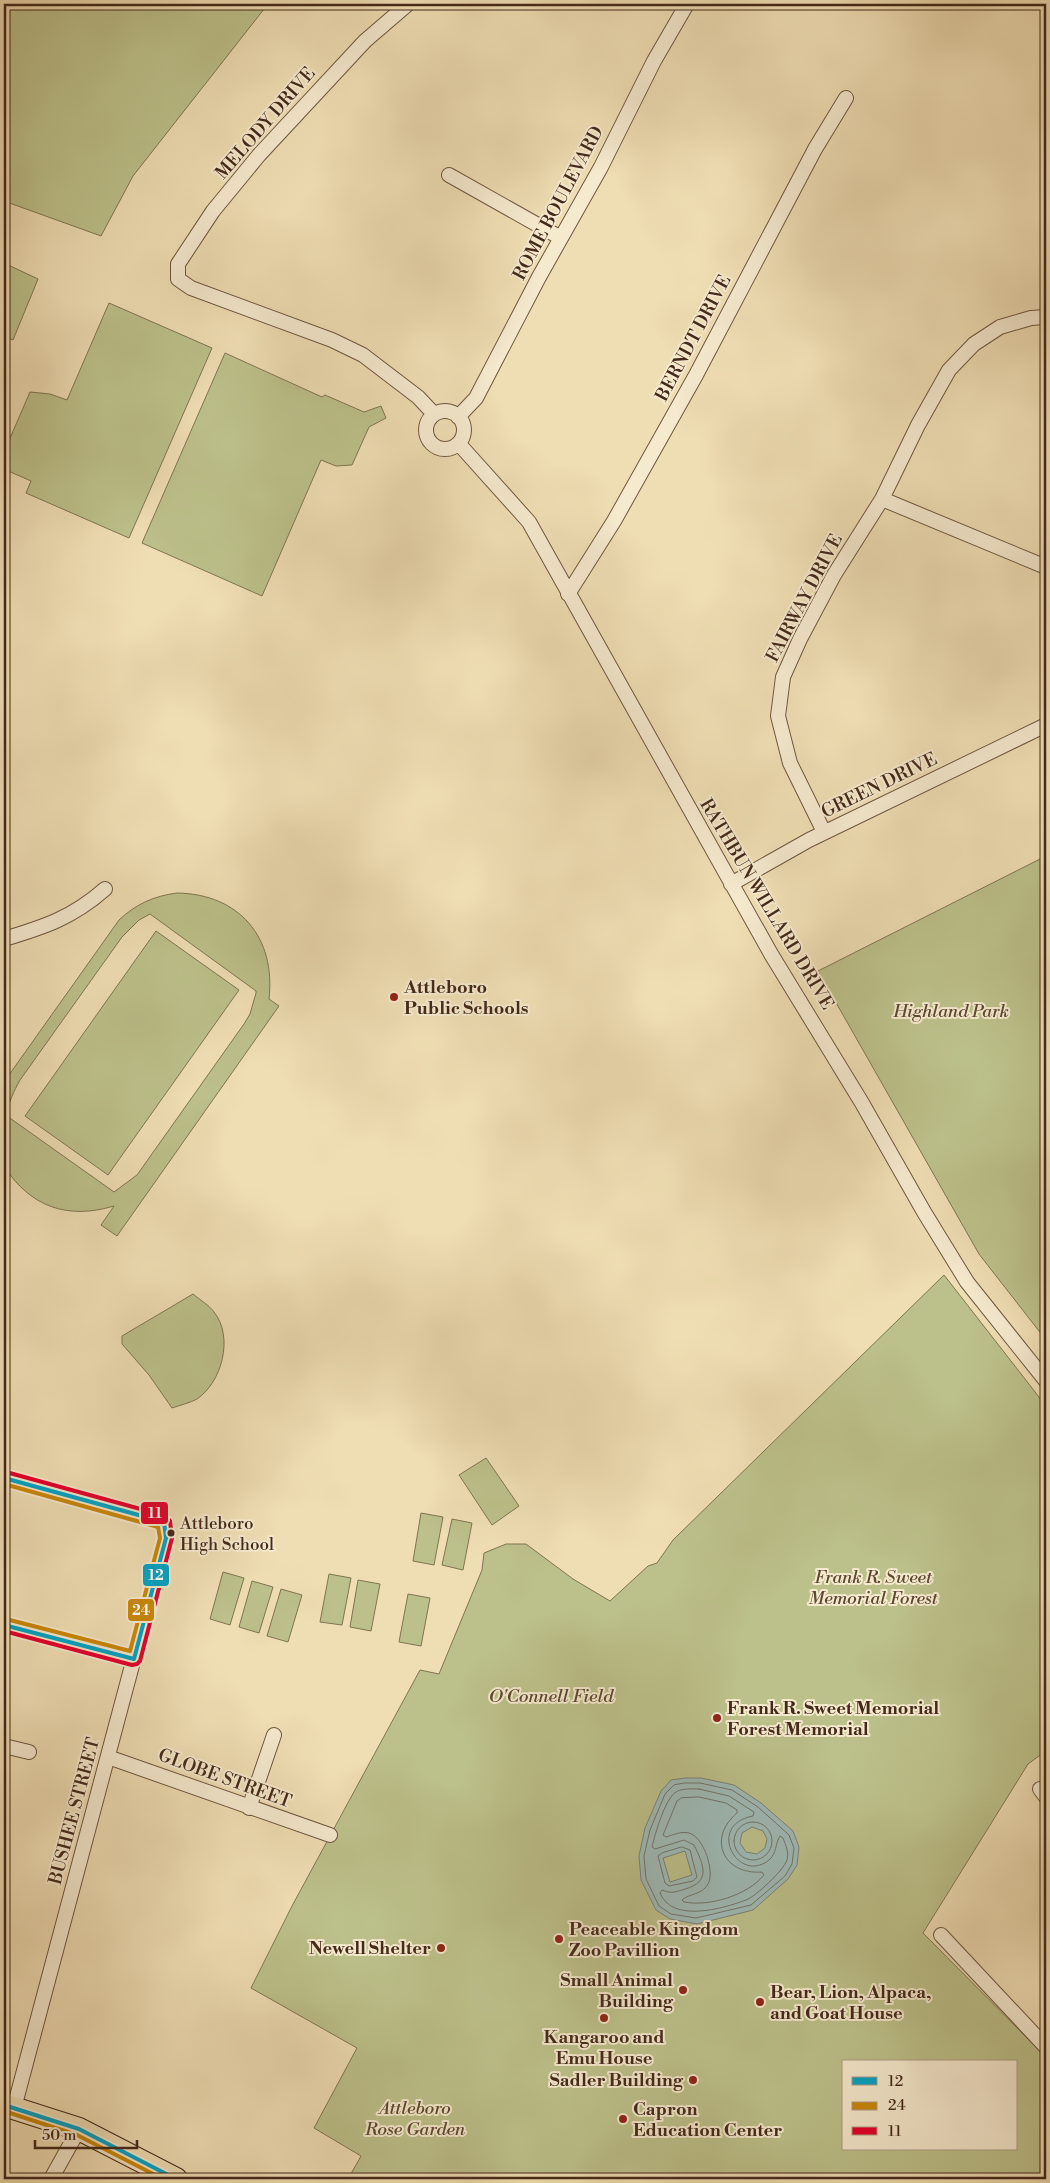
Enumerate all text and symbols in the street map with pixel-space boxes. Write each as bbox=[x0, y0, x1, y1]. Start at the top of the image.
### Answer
street label: MELODY DRIVE bbox=[210, 63, 320, 184]
street label: ROME BOULEVARD bbox=[508, 122, 609, 284]
street label: BERNDT DRIVE bbox=[650, 271, 736, 406]
street label: FAIRWAY DRIVE bbox=[761, 530, 848, 666]
street label: GREEN DRIVE bbox=[817, 747, 941, 823]
street label: RATHBUN WILLARD DRIVE bbox=[694, 795, 839, 1014]
place label: Attleboro Public Schools bbox=[403, 976, 529, 1020]
marker: Attleboro Public Schools bbox=[388, 991, 400, 1003]
park label: Highland Park bbox=[892, 1000, 1009, 1023]
line badge: 11 bbox=[140, 1501, 169, 1525]
text: 11 bbox=[148, 1505, 162, 1523]
place label: Attleboro High School bbox=[179, 1513, 274, 1556]
marker: Attleboro High School bbox=[166, 1528, 176, 1538]
line badge: 12 bbox=[142, 1563, 170, 1587]
park label: Frank R. Sweet Memorial Forest bbox=[808, 1566, 939, 1610]
text: 12 bbox=[148, 1567, 164, 1585]
line badge: 24 bbox=[127, 1598, 155, 1622]
text: 24 bbox=[132, 1602, 150, 1620]
park label: O'Connell Field bbox=[489, 1685, 614, 1708]
place label: Frank R. Sweet Memorial Forest Memorial bbox=[727, 1697, 939, 1741]
marker: Frank R. Sweet Memorial Forest Memorial bbox=[711, 1712, 723, 1724]
street label: BUSHEE STREET bbox=[44, 1735, 105, 1888]
street label: GLOBE STREET bbox=[155, 1744, 295, 1813]
place label: Peaceable Kingdom Zoo Pavillion bbox=[569, 1918, 739, 1962]
marker: Peaceable Kingdom Zoo Pavillion bbox=[553, 1933, 565, 1945]
place label: Newell Shelter bbox=[309, 1937, 431, 1960]
marker: Newell Shelter bbox=[435, 1942, 447, 1954]
place label: Small Animal Building bbox=[560, 1969, 674, 2013]
place label: Bear, Lion, Alpaca, and Goat House bbox=[770, 1981, 932, 2025]
marker: Small Animal Building bbox=[677, 1984, 689, 1996]
marker: Bear, Lion, Alpaca, and Goat House bbox=[754, 1996, 766, 2008]
marker: Kangaroo and Emu House bbox=[598, 2012, 610, 2024]
place label: Kangaroo and Emu House bbox=[543, 2026, 665, 2070]
legend bbox=[842, 2060, 1018, 2150]
place label: Sadler Building bbox=[550, 2069, 684, 2092]
text: 12 bbox=[888, 2072, 903, 2091]
marker: Sadler Building bbox=[687, 2074, 699, 2086]
text: 24 bbox=[888, 2096, 906, 2115]
park label: Attleboro Rose Garden bbox=[364, 2097, 466, 2141]
place label: Capron Education Center bbox=[633, 2098, 782, 2142]
marker: Capron Education Center bbox=[617, 2113, 629, 2125]
scale bar bbox=[35, 2118, 138, 2150]
text: 11 bbox=[888, 2122, 902, 2141]
text: 50 m bbox=[42, 2126, 76, 2145]

